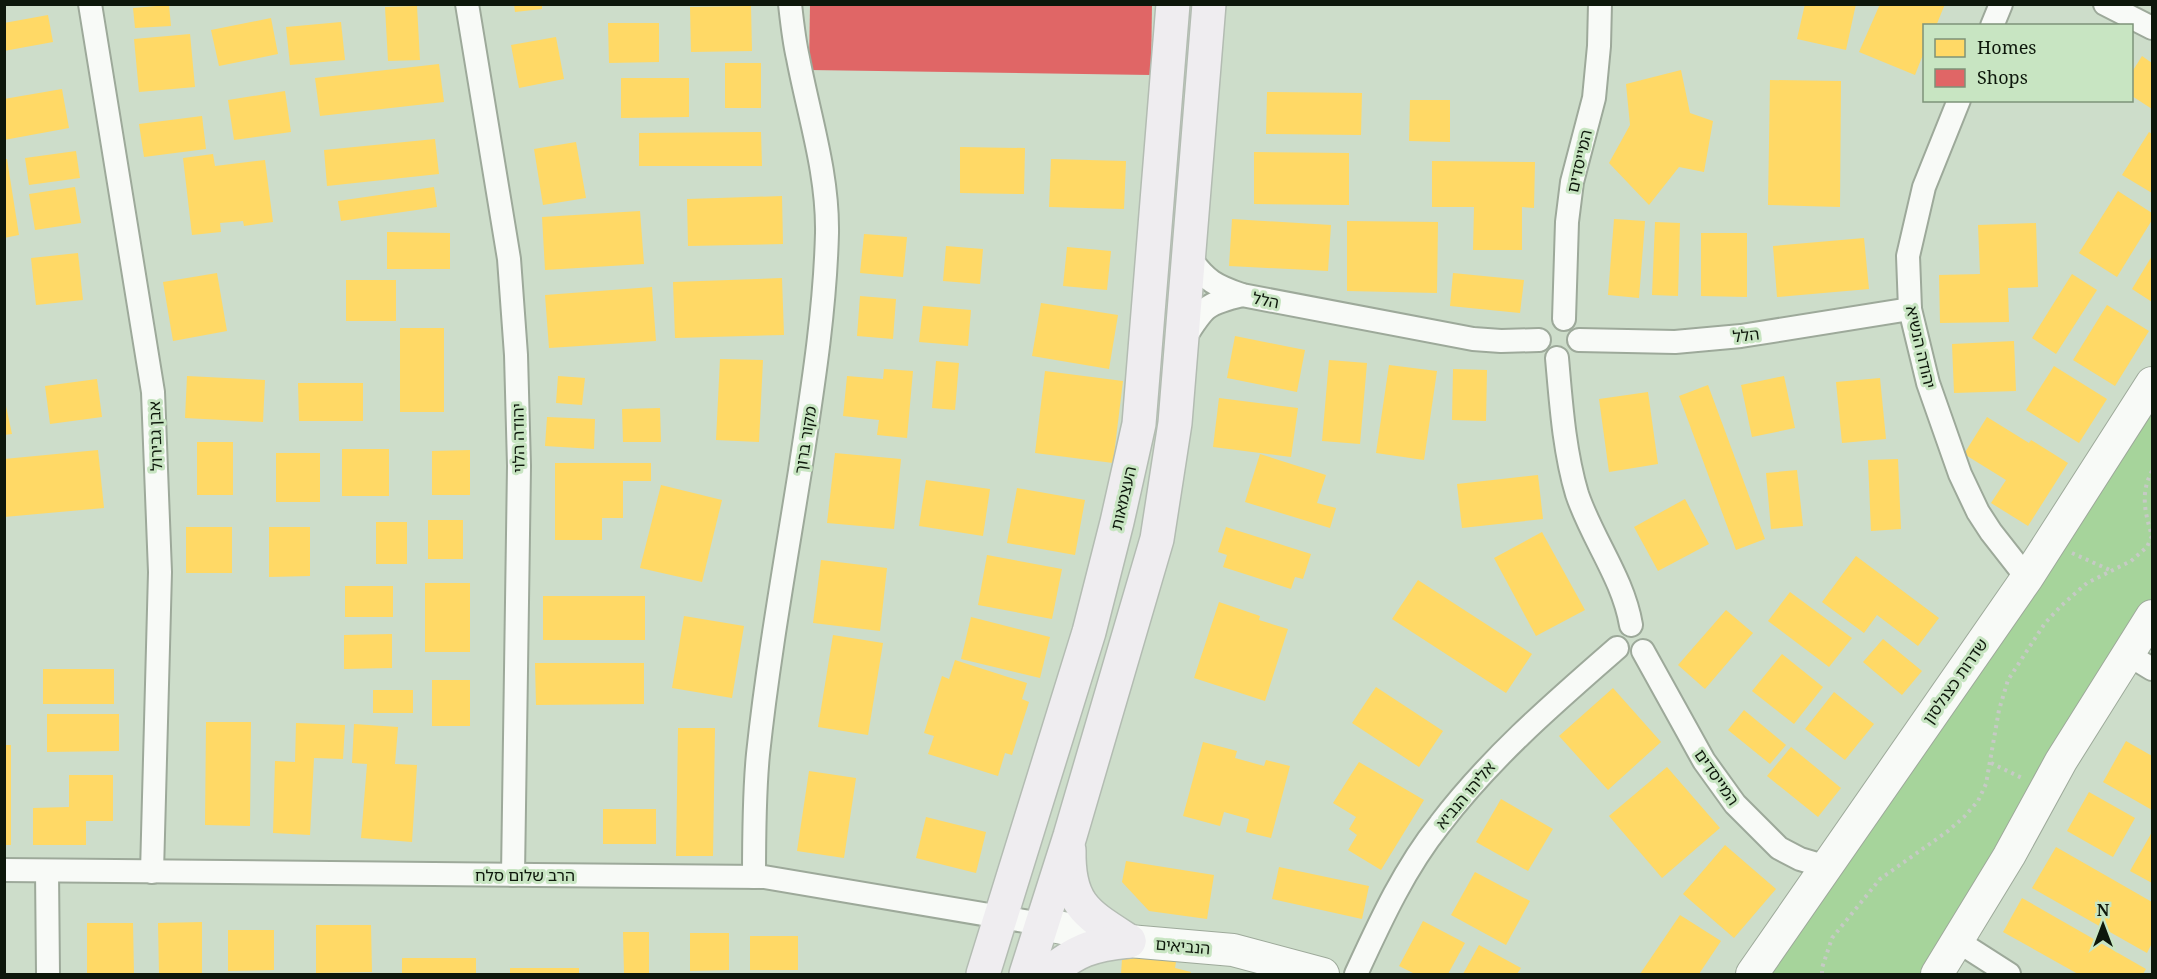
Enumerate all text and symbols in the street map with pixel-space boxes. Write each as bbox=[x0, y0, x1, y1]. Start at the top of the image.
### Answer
legend bbox=[1923, 24, 2133, 102]
text: Homes bbox=[1977, 35, 2036, 59]
text: Shops bbox=[1977, 65, 2028, 89]
street label: המייסדים bbox=[1561, 127, 1597, 195]
street label: הלל bbox=[1251, 287, 1281, 313]
street label: יהודה הנשיא bbox=[1901, 303, 1941, 391]
street label: הלל bbox=[1731, 322, 1761, 348]
street label: אבן גבירול bbox=[143, 401, 167, 471]
street label: יהודה הלוי bbox=[506, 403, 530, 473]
street label: מקור ברוך bbox=[789, 404, 821, 476]
street label: העצמאות bbox=[1105, 464, 1141, 532]
street label: שדרות כצנלסון bbox=[1917, 634, 1993, 728]
street label: המייסדים bbox=[1690, 744, 1744, 810]
street label: אליהו הנביא bbox=[1430, 757, 1500, 833]
street label: הרב שלום סלח bbox=[475, 864, 575, 886]
north arrow bbox=[2073, 895, 2133, 955]
text: N bbox=[2097, 899, 2110, 921]
street label: הנביאים bbox=[1155, 933, 1211, 959]

